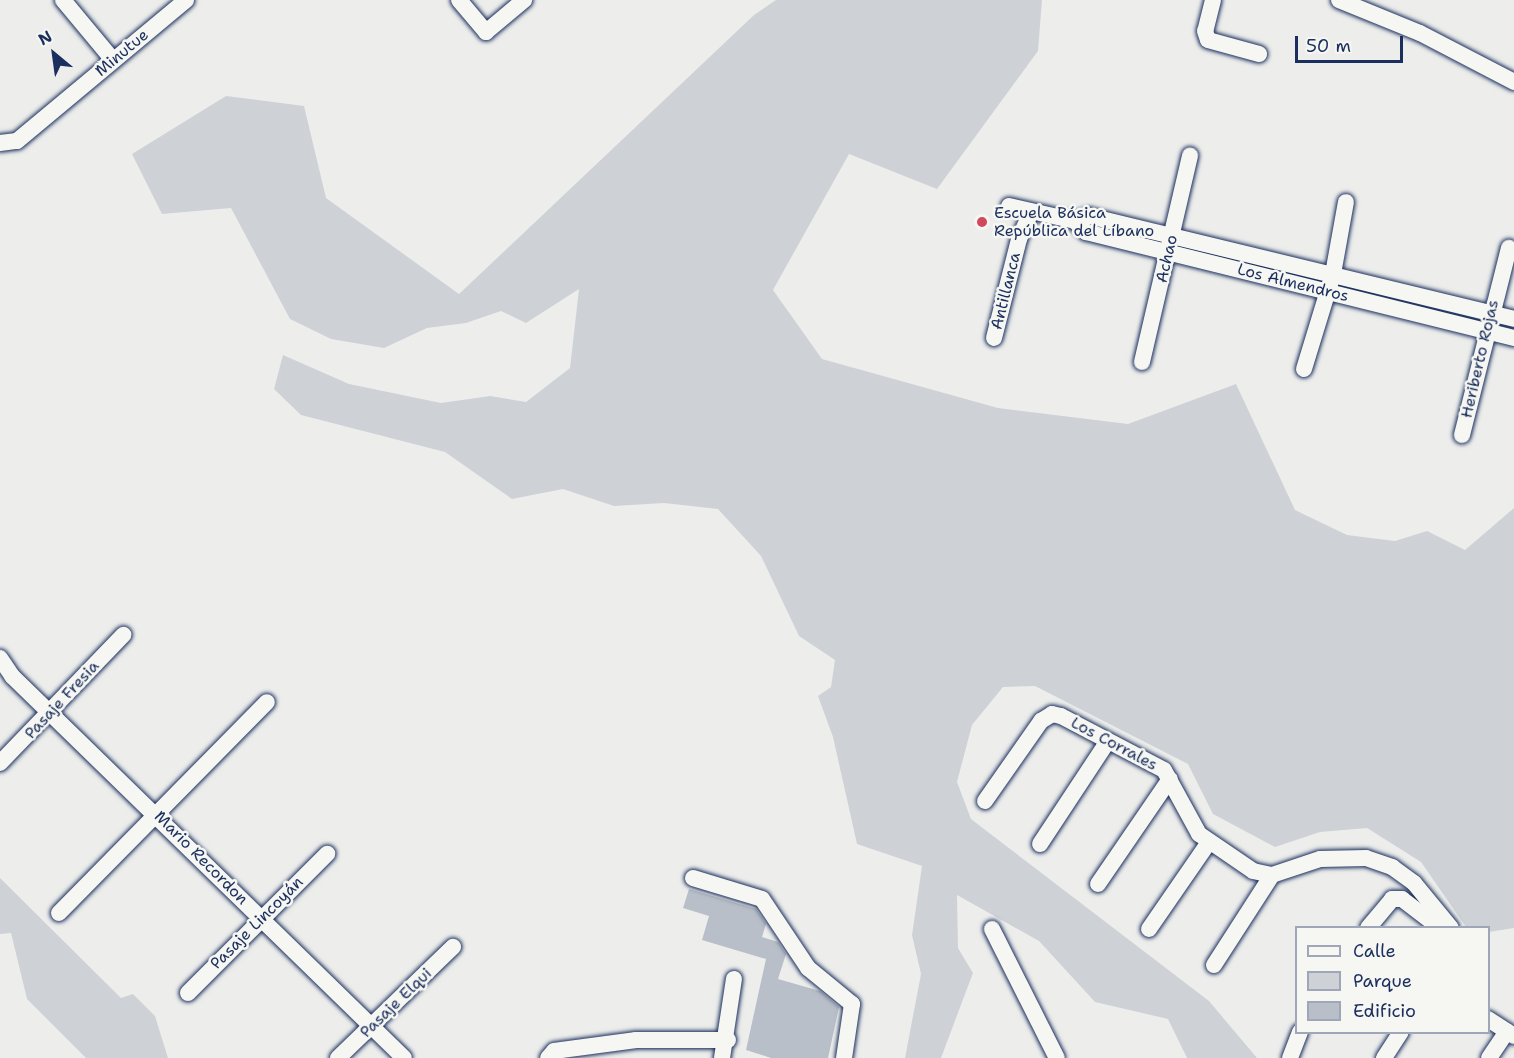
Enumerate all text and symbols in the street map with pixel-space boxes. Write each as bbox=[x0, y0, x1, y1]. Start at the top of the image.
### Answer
north arrow bbox=[24, 24, 84, 84]
scale bar bbox=[1298, 24, 1406, 62]
street label: Minutue bbox=[92, 25, 152, 81]
text: N bbox=[34, 26, 56, 50]
text: 50 m bbox=[1306, 34, 1351, 58]
place label: Escuela Básica República del Líbano bbox=[994, 203, 1154, 241]
marker: Escuela Básica República del Líbano bbox=[975, 215, 989, 229]
street label: Achao bbox=[1152, 233, 1182, 285]
street label: Antillanca bbox=[987, 250, 1025, 332]
street label: Los Almendros bbox=[1235, 260, 1351, 306]
street label: Heriberto Rojas bbox=[1457, 298, 1503, 420]
street label: Pasaje Fresia bbox=[21, 657, 103, 743]
street label: Los Corrales bbox=[1067, 713, 1161, 775]
street label: Mario Recordon bbox=[150, 807, 252, 909]
street label: Pasaje Lincoyán bbox=[207, 873, 307, 973]
legend bbox=[1295, 926, 1490, 1034]
text: Calle bbox=[1353, 939, 1396, 963]
street label: Pasaje Elqui bbox=[356, 964, 436, 1042]
text: Parque bbox=[1353, 969, 1412, 993]
text: Edificio bbox=[1353, 999, 1416, 1023]

